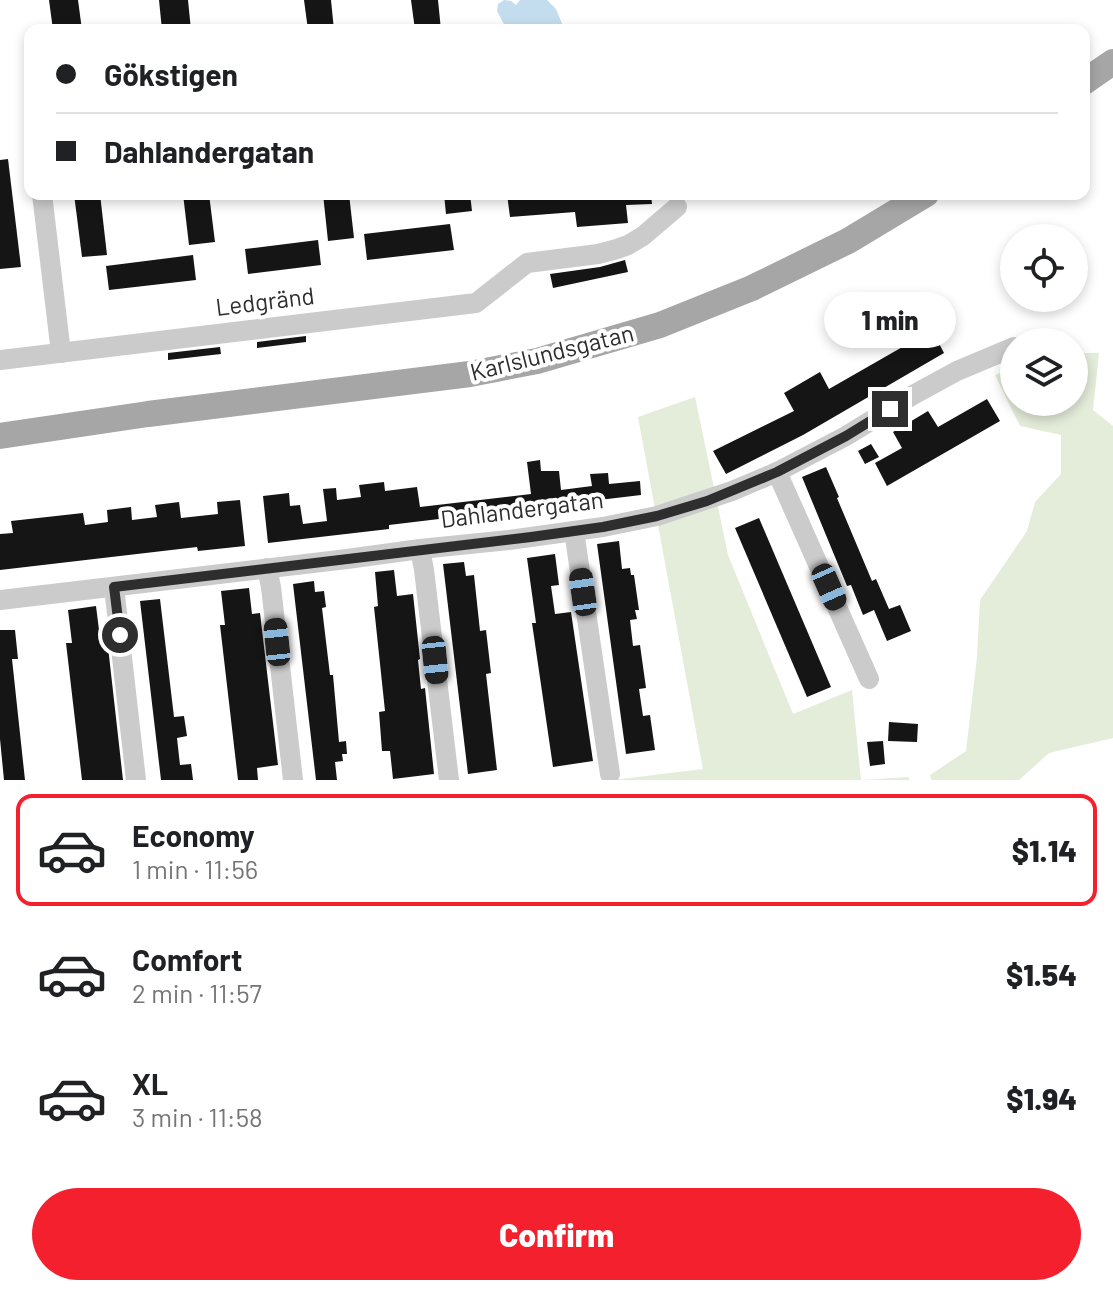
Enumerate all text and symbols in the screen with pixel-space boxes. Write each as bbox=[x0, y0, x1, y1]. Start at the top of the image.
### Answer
text: Gökstigen bbox=[104, 56, 238, 92]
text: Dahlandergatan bbox=[104, 133, 314, 169]
map controls bbox=[1000, 224, 1088, 416]
button: locate bbox=[1000, 224, 1088, 312]
street label: Ledgränd bbox=[214, 280, 316, 321]
callout: 1 min bbox=[824, 293, 956, 349]
text: 1 min bbox=[861, 304, 919, 335]
street label: Karlslundsgatan bbox=[467, 317, 636, 386]
button: layers bbox=[1000, 328, 1088, 416]
route end bbox=[872, 391, 908, 427]
street label: Dahlandergatan bbox=[439, 484, 605, 533]
car bbox=[808, 560, 850, 614]
car bbox=[568, 567, 598, 617]
route start bbox=[102, 617, 138, 653]
car bbox=[263, 617, 291, 667]
car bbox=[421, 635, 449, 685]
icon: car bbox=[36, 814, 108, 886]
text: Economy bbox=[132, 817, 255, 853]
text: $1.14 bbox=[1012, 832, 1077, 868]
text: 1 min · 11:56 bbox=[132, 853, 258, 884]
icon: car bbox=[36, 938, 108, 1010]
text: Comfort bbox=[132, 941, 242, 977]
text: $1.54 bbox=[1006, 956, 1077, 992]
text: 2 min · 11:57 bbox=[132, 977, 262, 1008]
icon: car bbox=[36, 1062, 108, 1134]
text: XL bbox=[132, 1065, 168, 1101]
text: $1.94 bbox=[1006, 1080, 1077, 1116]
text: 3 min · 11:58 bbox=[132, 1101, 263, 1132]
button: Confirm bbox=[32, 1188, 1081, 1280]

